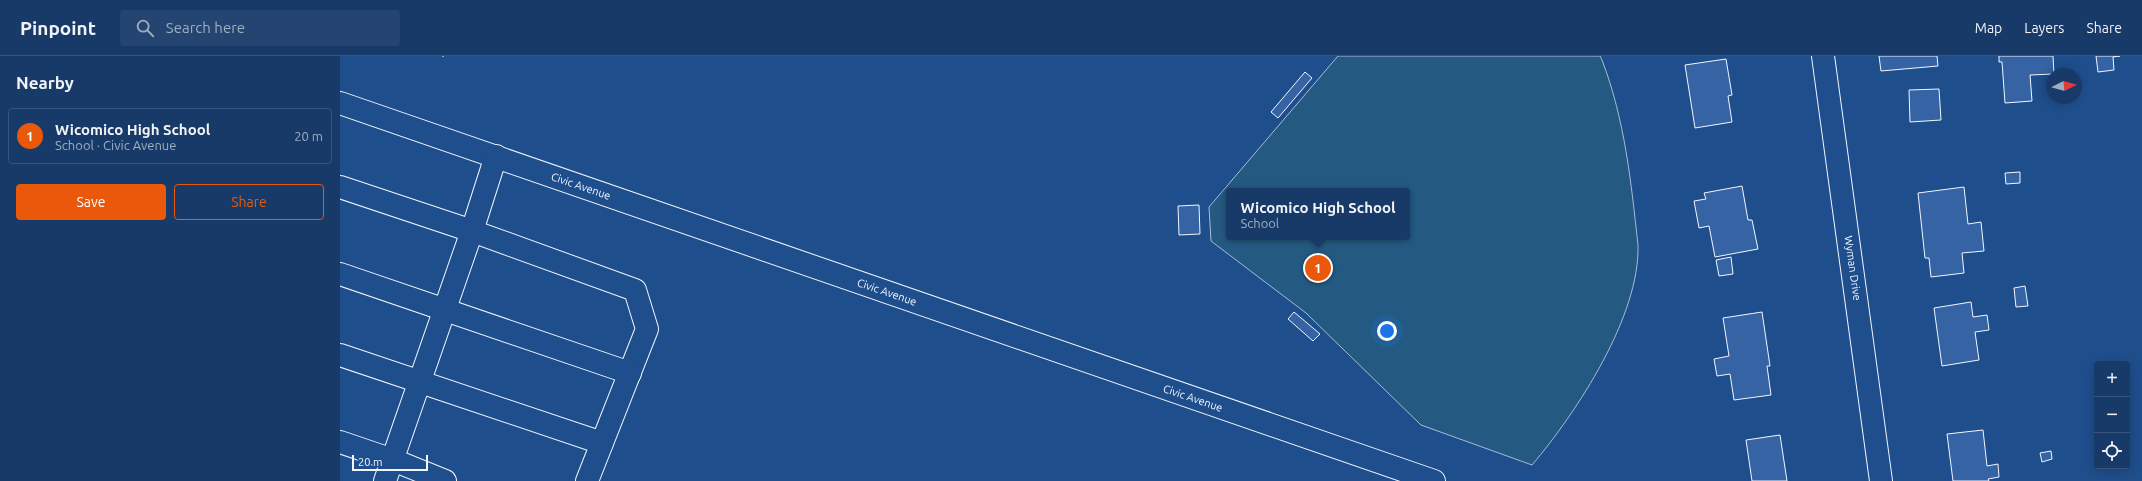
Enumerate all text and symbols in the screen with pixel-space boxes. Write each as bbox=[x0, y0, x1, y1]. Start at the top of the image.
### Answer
search box bbox=[120, 10, 400, 46]
text: Pinpoint bbox=[20, 17, 96, 39]
icon: search bbox=[134, 17, 156, 39]
text: Search here bbox=[166, 19, 245, 36]
text: Map bbox=[1975, 20, 2002, 36]
text: Layers bbox=[2024, 20, 2064, 36]
text: Share bbox=[2086, 20, 2122, 36]
north arrow bbox=[2046, 68, 2082, 104]
text: Nearby bbox=[16, 73, 74, 92]
text: Wicomico High School bbox=[55, 121, 210, 138]
text: 1 bbox=[26, 129, 34, 143]
text: 20 m bbox=[294, 129, 323, 143]
text: School · Civic Avenue bbox=[55, 138, 176, 152]
street label: Civic Avenue bbox=[550, 170, 612, 202]
button: Save bbox=[16, 184, 166, 220]
button: Share bbox=[174, 184, 324, 220]
popup bbox=[1226, 188, 1410, 240]
text: Wicomico High School bbox=[1240, 199, 1396, 216]
text: School bbox=[1240, 216, 1279, 230]
street label: Wyman Drive bbox=[1843, 235, 1863, 301]
pin: 1 bbox=[1305, 253, 1331, 283]
street label: Civic Avenue bbox=[856, 276, 918, 308]
your location bbox=[1377, 321, 1397, 341]
map controls bbox=[2094, 361, 2130, 469]
button: + bbox=[2094, 361, 2130, 397]
street label: Civic Avenue bbox=[1162, 382, 1224, 414]
button: − bbox=[2094, 397, 2130, 433]
button: locate bbox=[2094, 433, 2130, 469]
scale bar bbox=[352, 453, 428, 472]
text: 20 m bbox=[358, 456, 382, 468]

